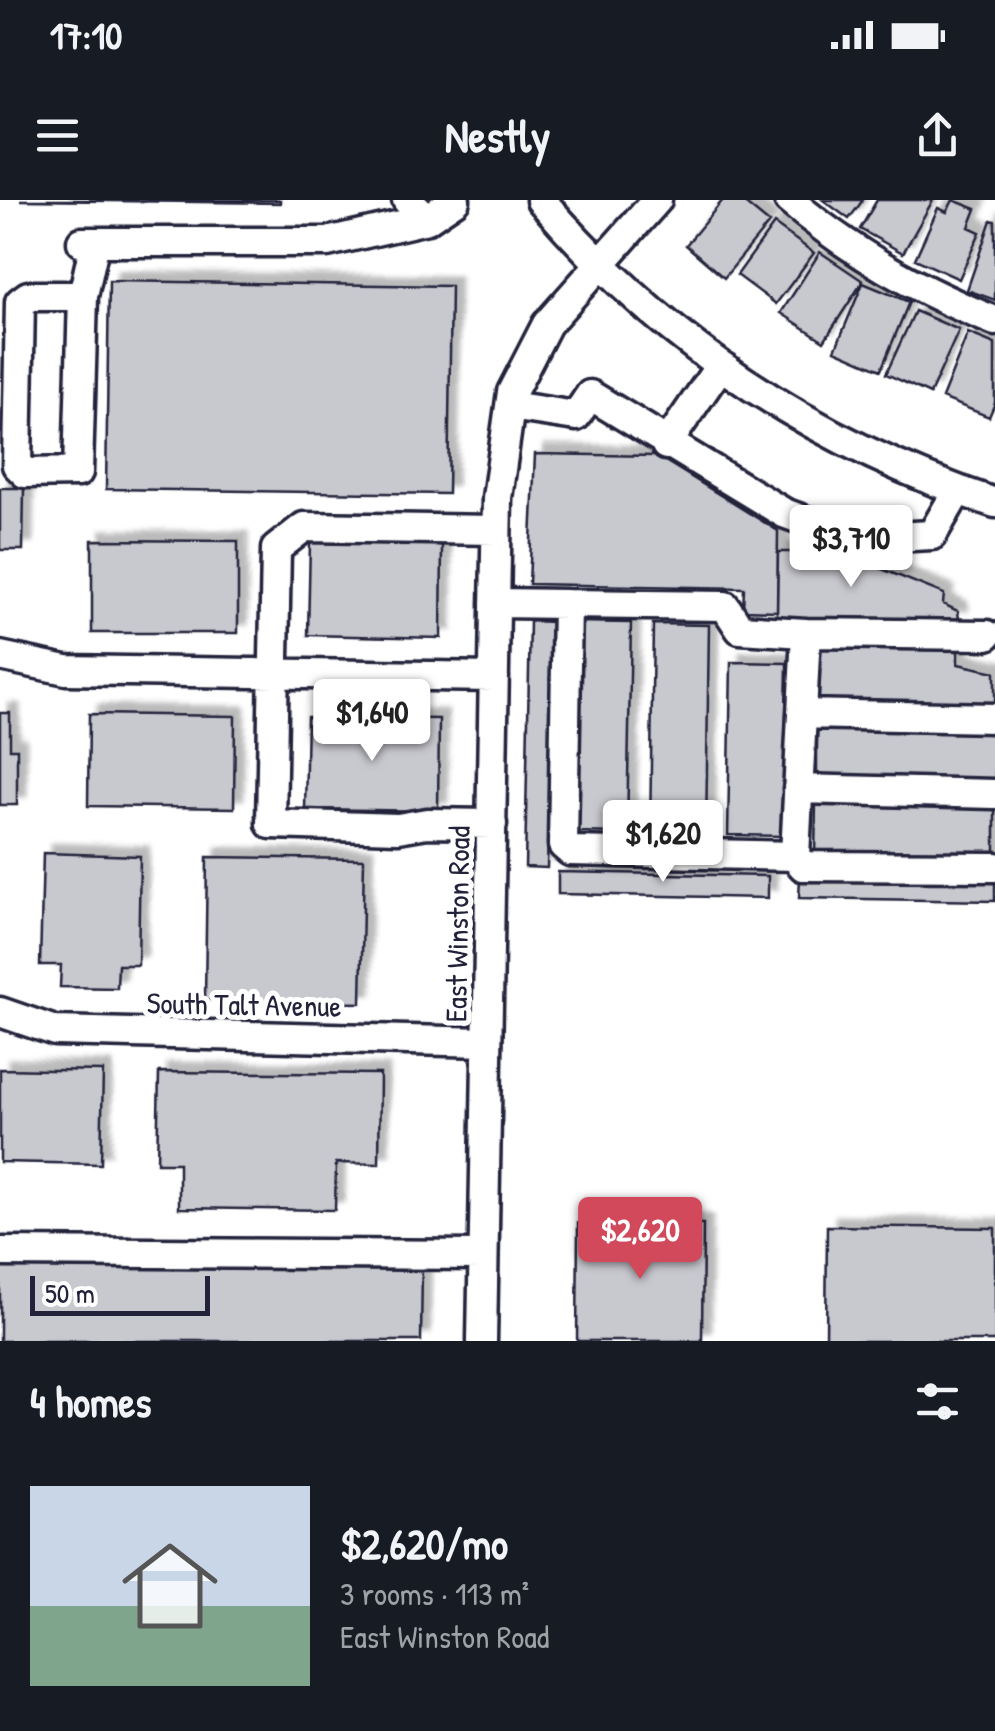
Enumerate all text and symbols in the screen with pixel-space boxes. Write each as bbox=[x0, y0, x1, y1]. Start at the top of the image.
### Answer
text: 17:10 bbox=[50, 9, 122, 61]
text: Nestly bbox=[445, 105, 550, 166]
icon: menu bbox=[30, 108, 85, 163]
icon: share bbox=[910, 108, 965, 163]
pin: $3,710 bbox=[770, 505, 932, 590]
text: $3,710 bbox=[812, 516, 890, 559]
pin: $1,640 bbox=[291, 679, 453, 764]
text: $1,640 bbox=[335, 690, 409, 733]
pin: $1,620 bbox=[582, 800, 744, 885]
text: $1,620 bbox=[625, 811, 701, 854]
street label: East Winston Road bbox=[435, 825, 479, 1022]
street label: South Talt Avenue bbox=[146, 982, 342, 1026]
pin: $2,620 bbox=[559, 1197, 721, 1282]
text: $2,620 bbox=[600, 1208, 680, 1251]
scale bar bbox=[30, 1271, 210, 1316]
text: 50 m bbox=[45, 1274, 95, 1312]
text: 4 homes bbox=[30, 1373, 151, 1430]
icon: filters bbox=[910, 1374, 965, 1429]
text: $2,620/mo bbox=[340, 1515, 508, 1572]
icon: home bbox=[110, 1526, 230, 1646]
text: 3 rooms · 113 m² bbox=[340, 1572, 529, 1615]
text: East Winston Road bbox=[340, 1615, 549, 1658]

